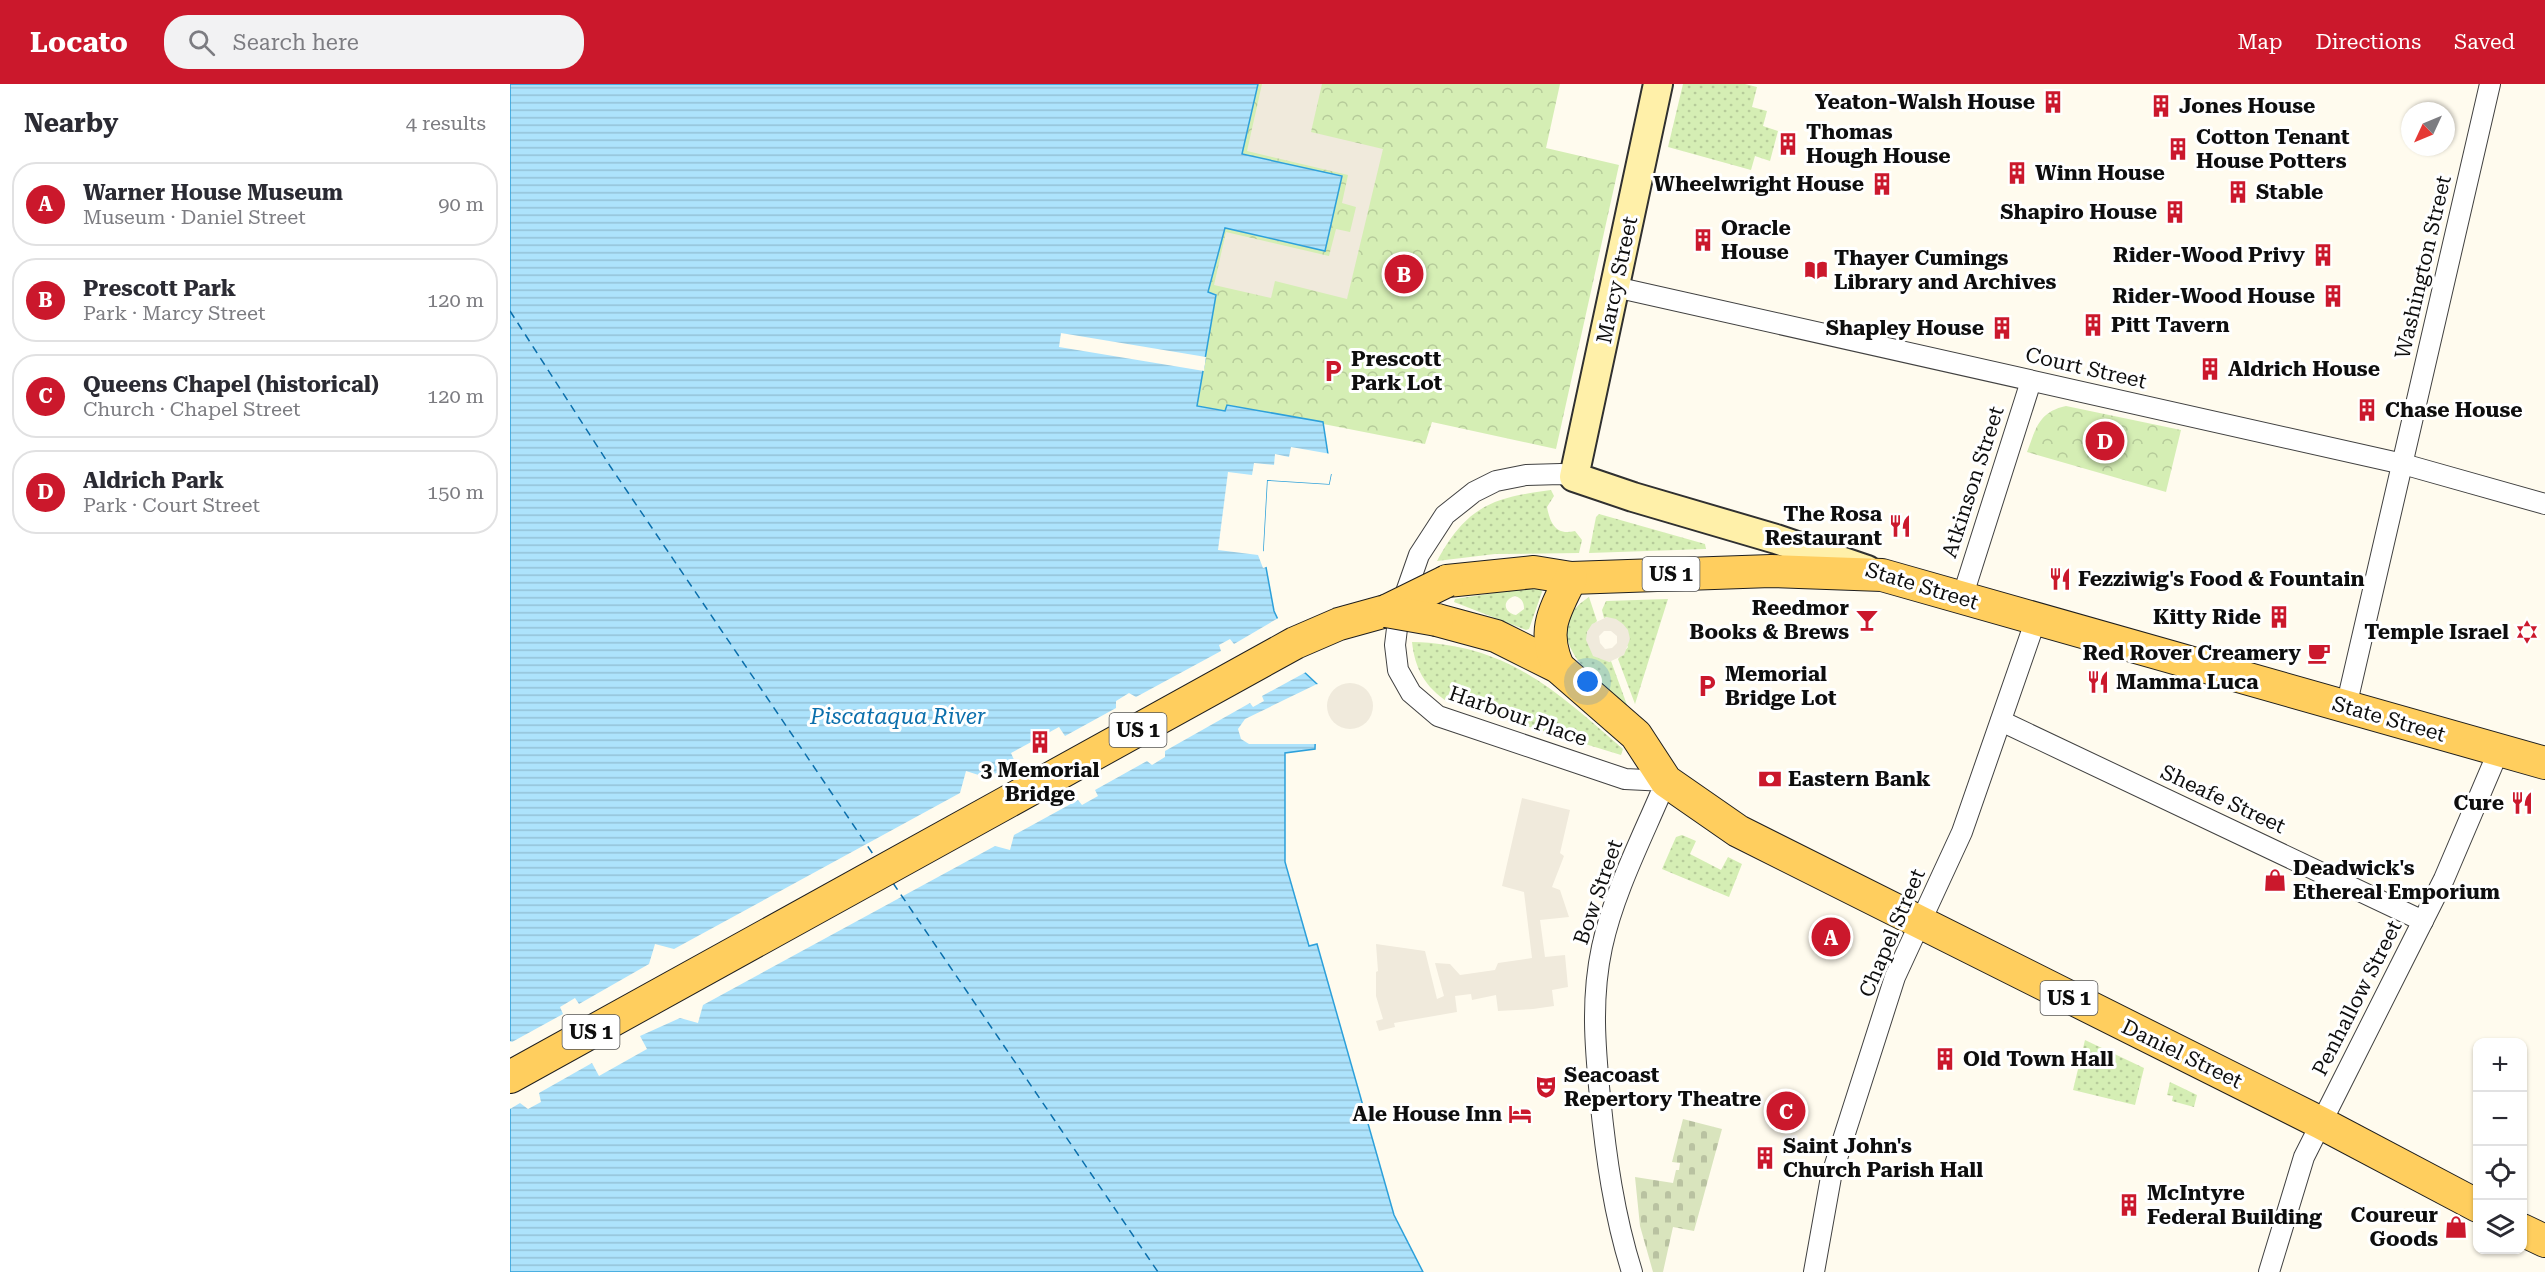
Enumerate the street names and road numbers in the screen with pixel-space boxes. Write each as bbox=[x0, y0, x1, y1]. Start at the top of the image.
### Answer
street label: Washington Street bbox=[2390, 173, 2456, 361]
street label: Marcy Street bbox=[1592, 214, 1642, 346]
street label: Court Street bbox=[2023, 342, 2149, 394]
street label: Atkinson Street bbox=[1937, 403, 2009, 561]
road number: US 1 bbox=[1642, 557, 1700, 591]
street label: State Street bbox=[1863, 557, 1981, 615]
street label: Harbour Place bbox=[1446, 681, 1590, 751]
street label: State Street bbox=[2330, 691, 2448, 747]
road number: US 1 bbox=[1110, 713, 1166, 747]
street label: Sheafe Street bbox=[2157, 760, 2289, 838]
street label: Bow Street bbox=[1569, 836, 1627, 948]
street label: Chapel Street bbox=[1854, 865, 1930, 1001]
street label: Penhallow Street bbox=[2307, 916, 2407, 1080]
road number: US 1 bbox=[2040, 981, 2098, 1015]
street label: Daniel Street bbox=[2118, 1014, 2246, 1094]
road number: US 1 bbox=[562, 1015, 620, 1049]

